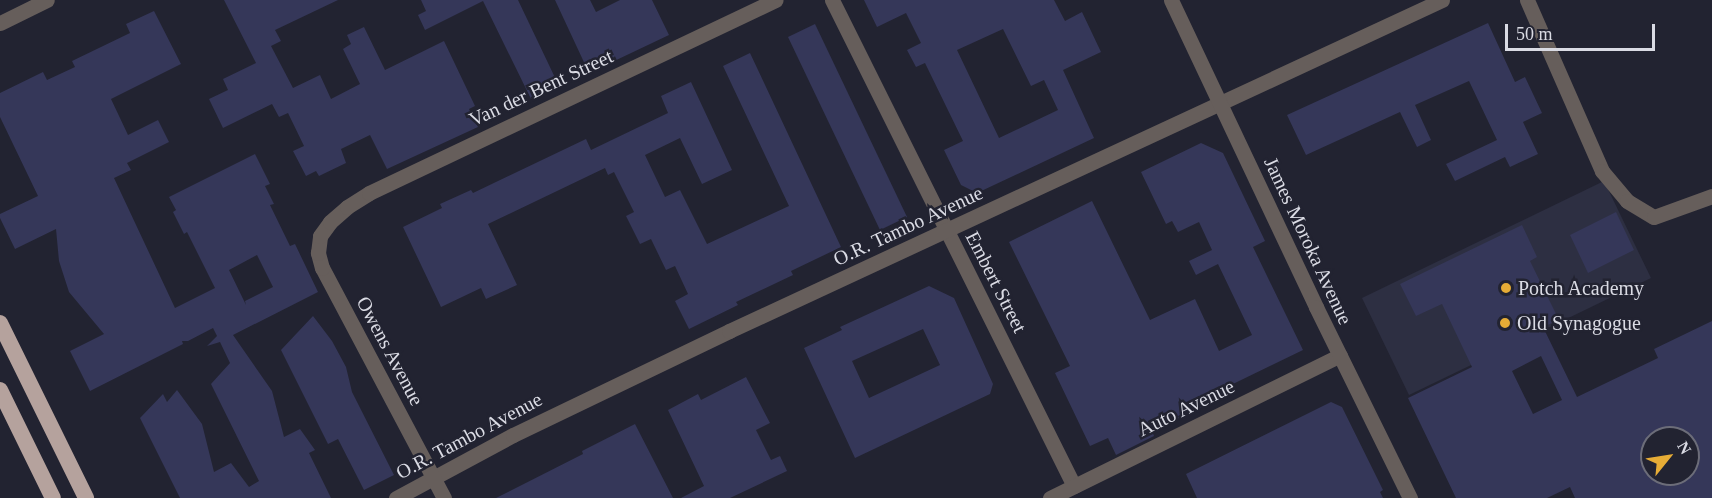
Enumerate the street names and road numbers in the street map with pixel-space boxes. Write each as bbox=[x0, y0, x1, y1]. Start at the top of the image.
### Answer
street label: Van der Bent Street bbox=[465, 44, 617, 132]
street label: James Moroka Avenue bbox=[1258, 153, 1358, 329]
street label: O.R. Tambo Avenue bbox=[829, 181, 987, 271]
street label: Embert Street bbox=[960, 227, 1032, 337]
street label: Owens Avenue bbox=[351, 292, 429, 410]
street label: Auto Avenue bbox=[1133, 374, 1239, 442]
street label: O.R. Tambo Avenue bbox=[391, 387, 547, 485]

